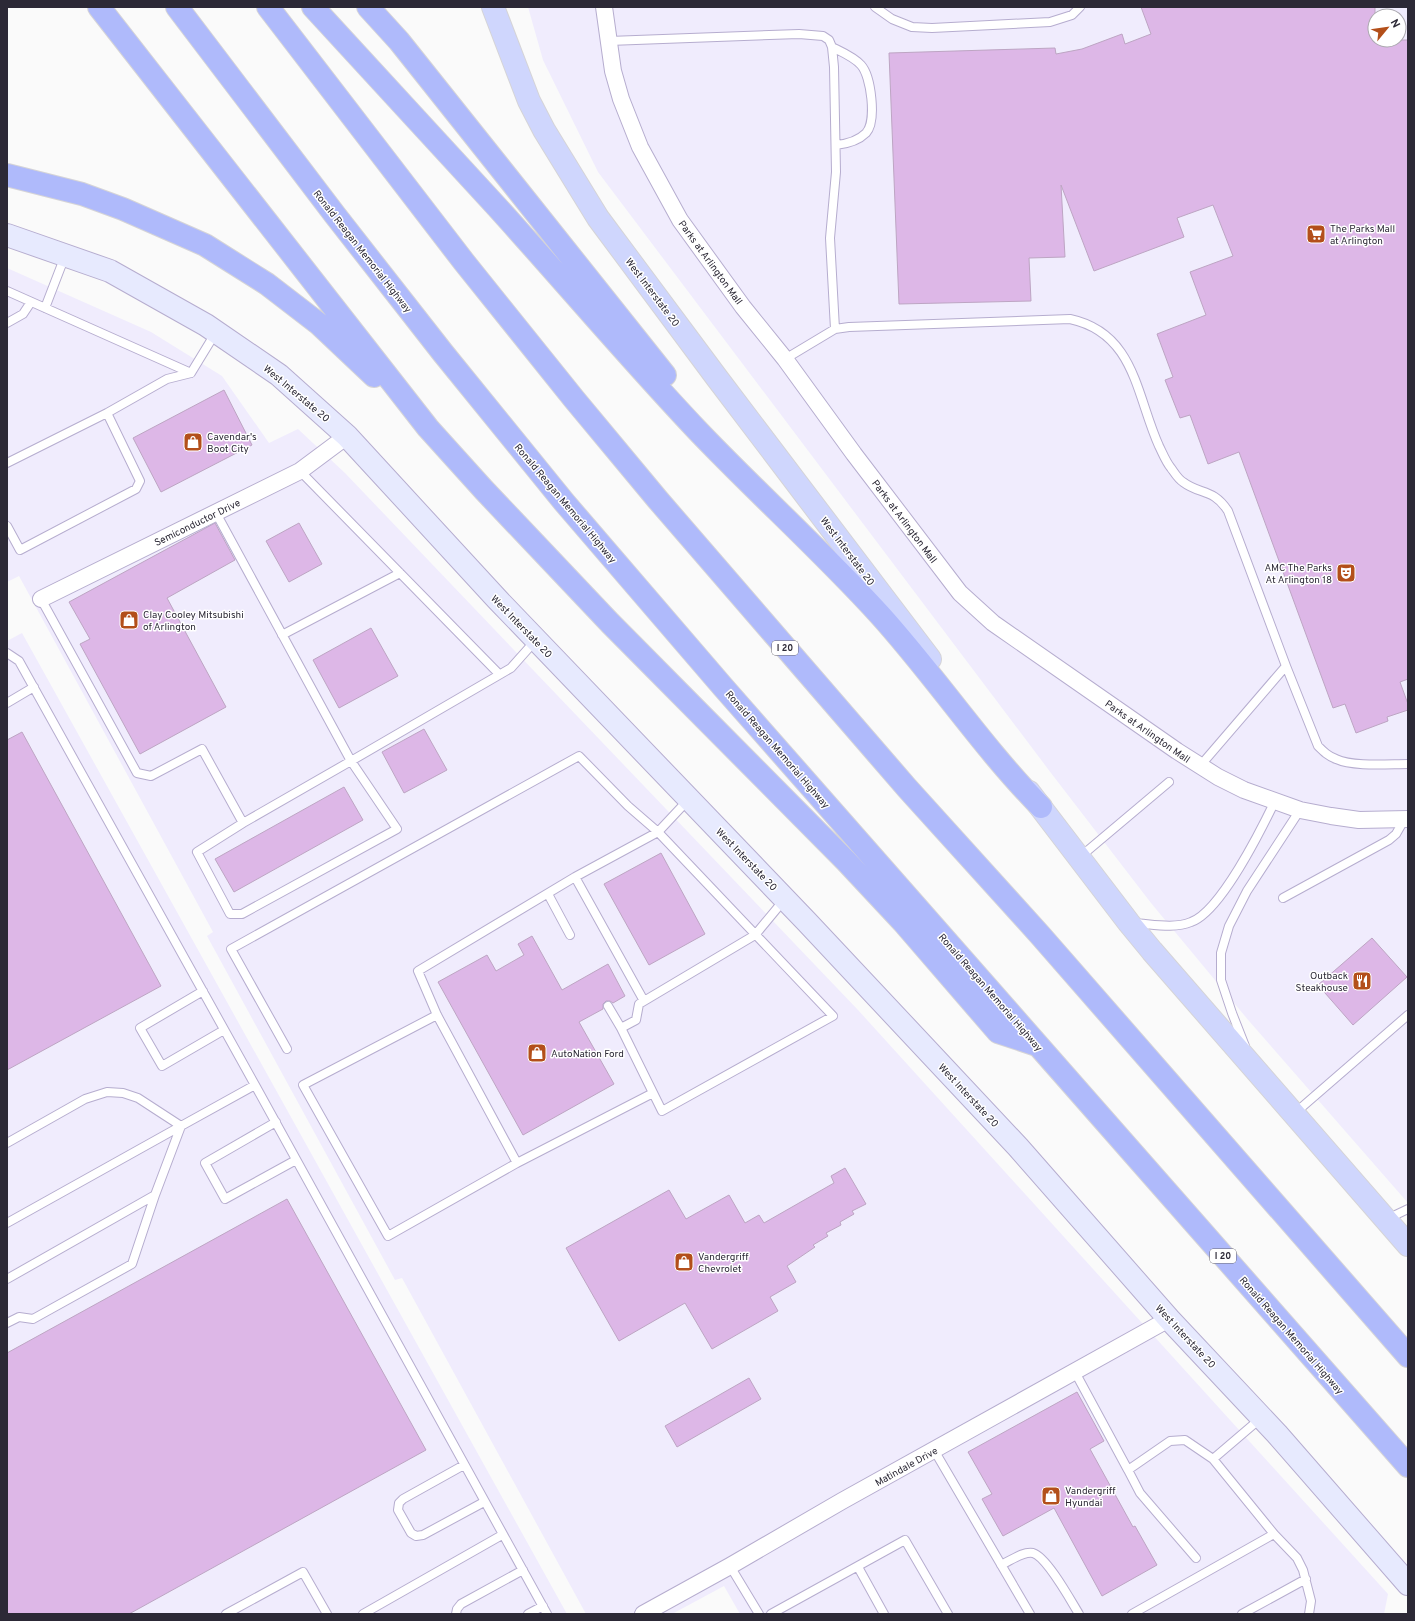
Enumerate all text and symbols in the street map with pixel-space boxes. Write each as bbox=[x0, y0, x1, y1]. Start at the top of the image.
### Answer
north arrow bbox=[1367, 8, 1407, 48]
text: N bbox=[1387, 17, 1403, 30]
street label: Ronald Reagan Memorial Highway bbox=[310, 188, 414, 316]
street label: Parks at Arlington Mall bbox=[675, 218, 745, 308]
supermarket icon: The Parks Mall at Arlington bbox=[1305, 223, 1327, 245]
place label: The Parks Mall at Arlington bbox=[1330, 223, 1395, 248]
street label: West Interstate 20 bbox=[622, 256, 682, 330]
street label: West Interstate 20 bbox=[260, 363, 332, 426]
shop icon: Cavendar's Boot City bbox=[182, 431, 204, 453]
place label: Cavendar's Boot City bbox=[207, 431, 257, 456]
street label: Ronald Reagan Memorial Highway bbox=[511, 441, 619, 566]
street label: Parks at Arlington Mall bbox=[868, 478, 939, 566]
street label: Semiconductor Drive bbox=[153, 497, 243, 550]
street label: West Interstate 20 bbox=[817, 515, 877, 589]
place label: AMC The Parks At Arlington 18 bbox=[1264, 562, 1332, 587]
theatre icon: AMC The Parks At Arlington 18 bbox=[1335, 562, 1357, 584]
street label: West Interstate 20 bbox=[487, 593, 554, 661]
shop icon: Clay Cooley Mitsubishi of Arlington bbox=[118, 609, 140, 631]
place label: Clay Cooley Mitsubishi of Arlington bbox=[143, 609, 244, 634]
road number: I 20 bbox=[772, 641, 798, 655]
street label: Ronald Reagan Memorial Highway bbox=[722, 688, 832, 812]
street label: Parks at Arlington Mall bbox=[1102, 698, 1192, 767]
street label: West Interstate 20 bbox=[712, 826, 779, 894]
street label: Ronald Reagan Memorial Highway bbox=[935, 931, 1045, 1055]
place label: Outback Steakhouse bbox=[1296, 970, 1348, 995]
restaurant icon: Outback Steakhouse bbox=[1351, 970, 1373, 992]
shop icon: AutoNation Ford bbox=[526, 1042, 548, 1064]
place label: AutoNation Ford bbox=[551, 1048, 624, 1061]
street label: West Interstate 20 bbox=[935, 1061, 1001, 1131]
road number: I 20 bbox=[1210, 1249, 1236, 1263]
shop icon: Vandergriff Chevrolet bbox=[673, 1251, 695, 1273]
place label: Vandergriff Chevrolet bbox=[698, 1251, 749, 1276]
street label: Ronald Reagan Memorial Highway bbox=[1236, 1274, 1346, 1398]
street label: West Interstate 20 bbox=[1152, 1302, 1218, 1372]
street label: Matindale Drive bbox=[873, 1445, 940, 1490]
shop icon: Vandergriff Hyundai bbox=[1040, 1485, 1062, 1507]
place label: Vandergriff Hyundai bbox=[1065, 1485, 1116, 1510]

